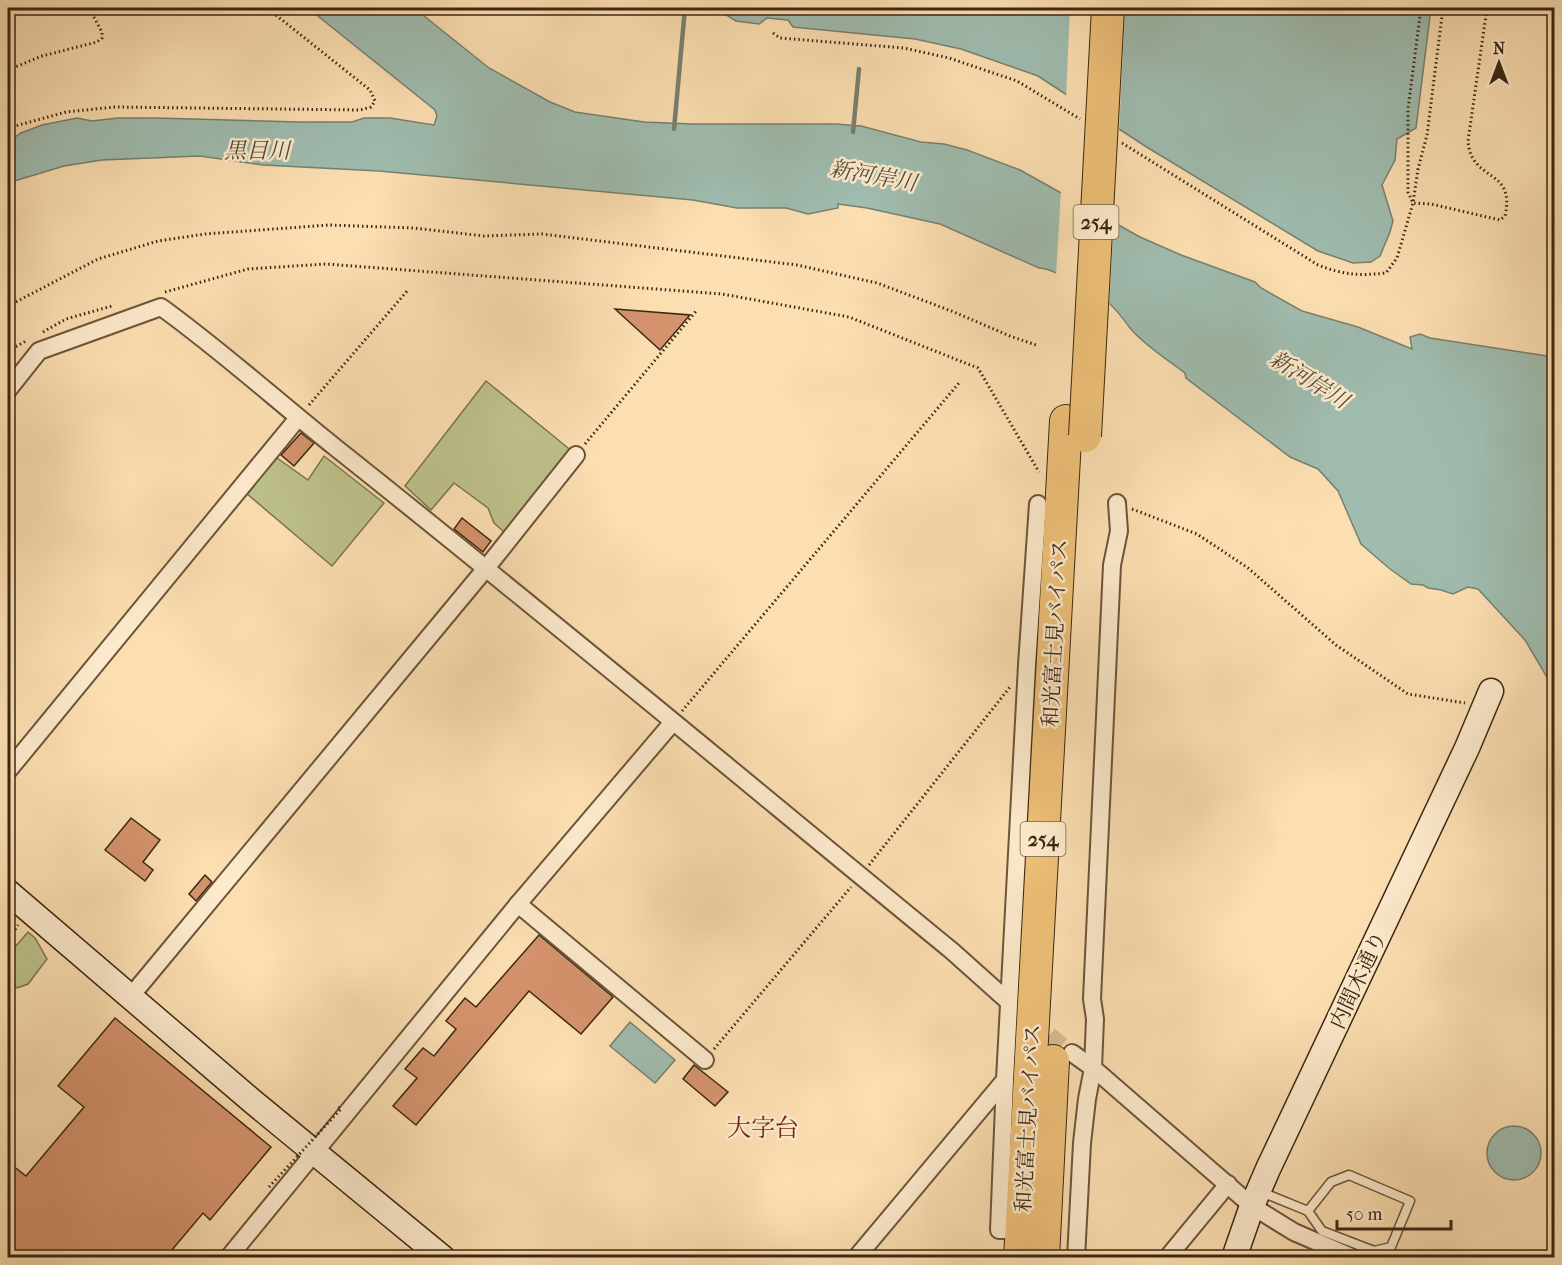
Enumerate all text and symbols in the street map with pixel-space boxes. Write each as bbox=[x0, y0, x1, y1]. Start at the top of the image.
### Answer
north arrow bbox=[1469, 33, 1529, 93]
text: N bbox=[1493, 39, 1506, 58]
water label: 黒目川 bbox=[224, 138, 292, 164]
water label: 新河岸川 bbox=[827, 156, 921, 197]
road number: 254 bbox=[1074, 205, 1118, 239]
water label: 新河岸川 bbox=[1265, 346, 1355, 415]
street label: 和光富士見バイパス bbox=[1038, 538, 1072, 728]
road number: 254 bbox=[1020, 822, 1066, 856]
street label: 内間木通り bbox=[1325, 927, 1391, 1033]
street label: 和光富士見バイパス bbox=[1011, 1023, 1045, 1213]
district label: 大字台 bbox=[727, 1114, 799, 1142]
scale bar bbox=[1337, 1193, 1451, 1231]
text: 50 m bbox=[1346, 1204, 1383, 1225]

